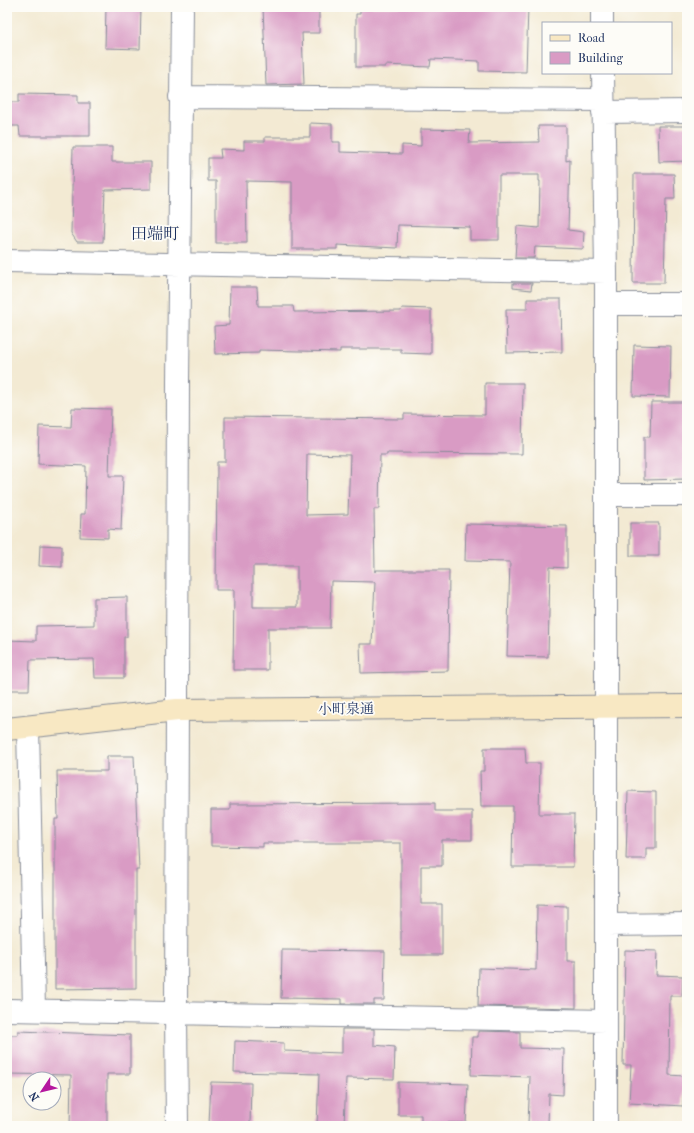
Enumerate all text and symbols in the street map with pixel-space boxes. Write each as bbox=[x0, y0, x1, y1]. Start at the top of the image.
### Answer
legend bbox=[542, 22, 672, 74]
text: Road bbox=[578, 31, 605, 45]
text: Building bbox=[578, 51, 623, 65]
district label: 田端町 bbox=[131, 224, 179, 243]
street label: 小町泉通 bbox=[318, 700, 374, 718]
north arrow bbox=[22, 1071, 62, 1111]
text: N bbox=[26, 1089, 42, 1104]

